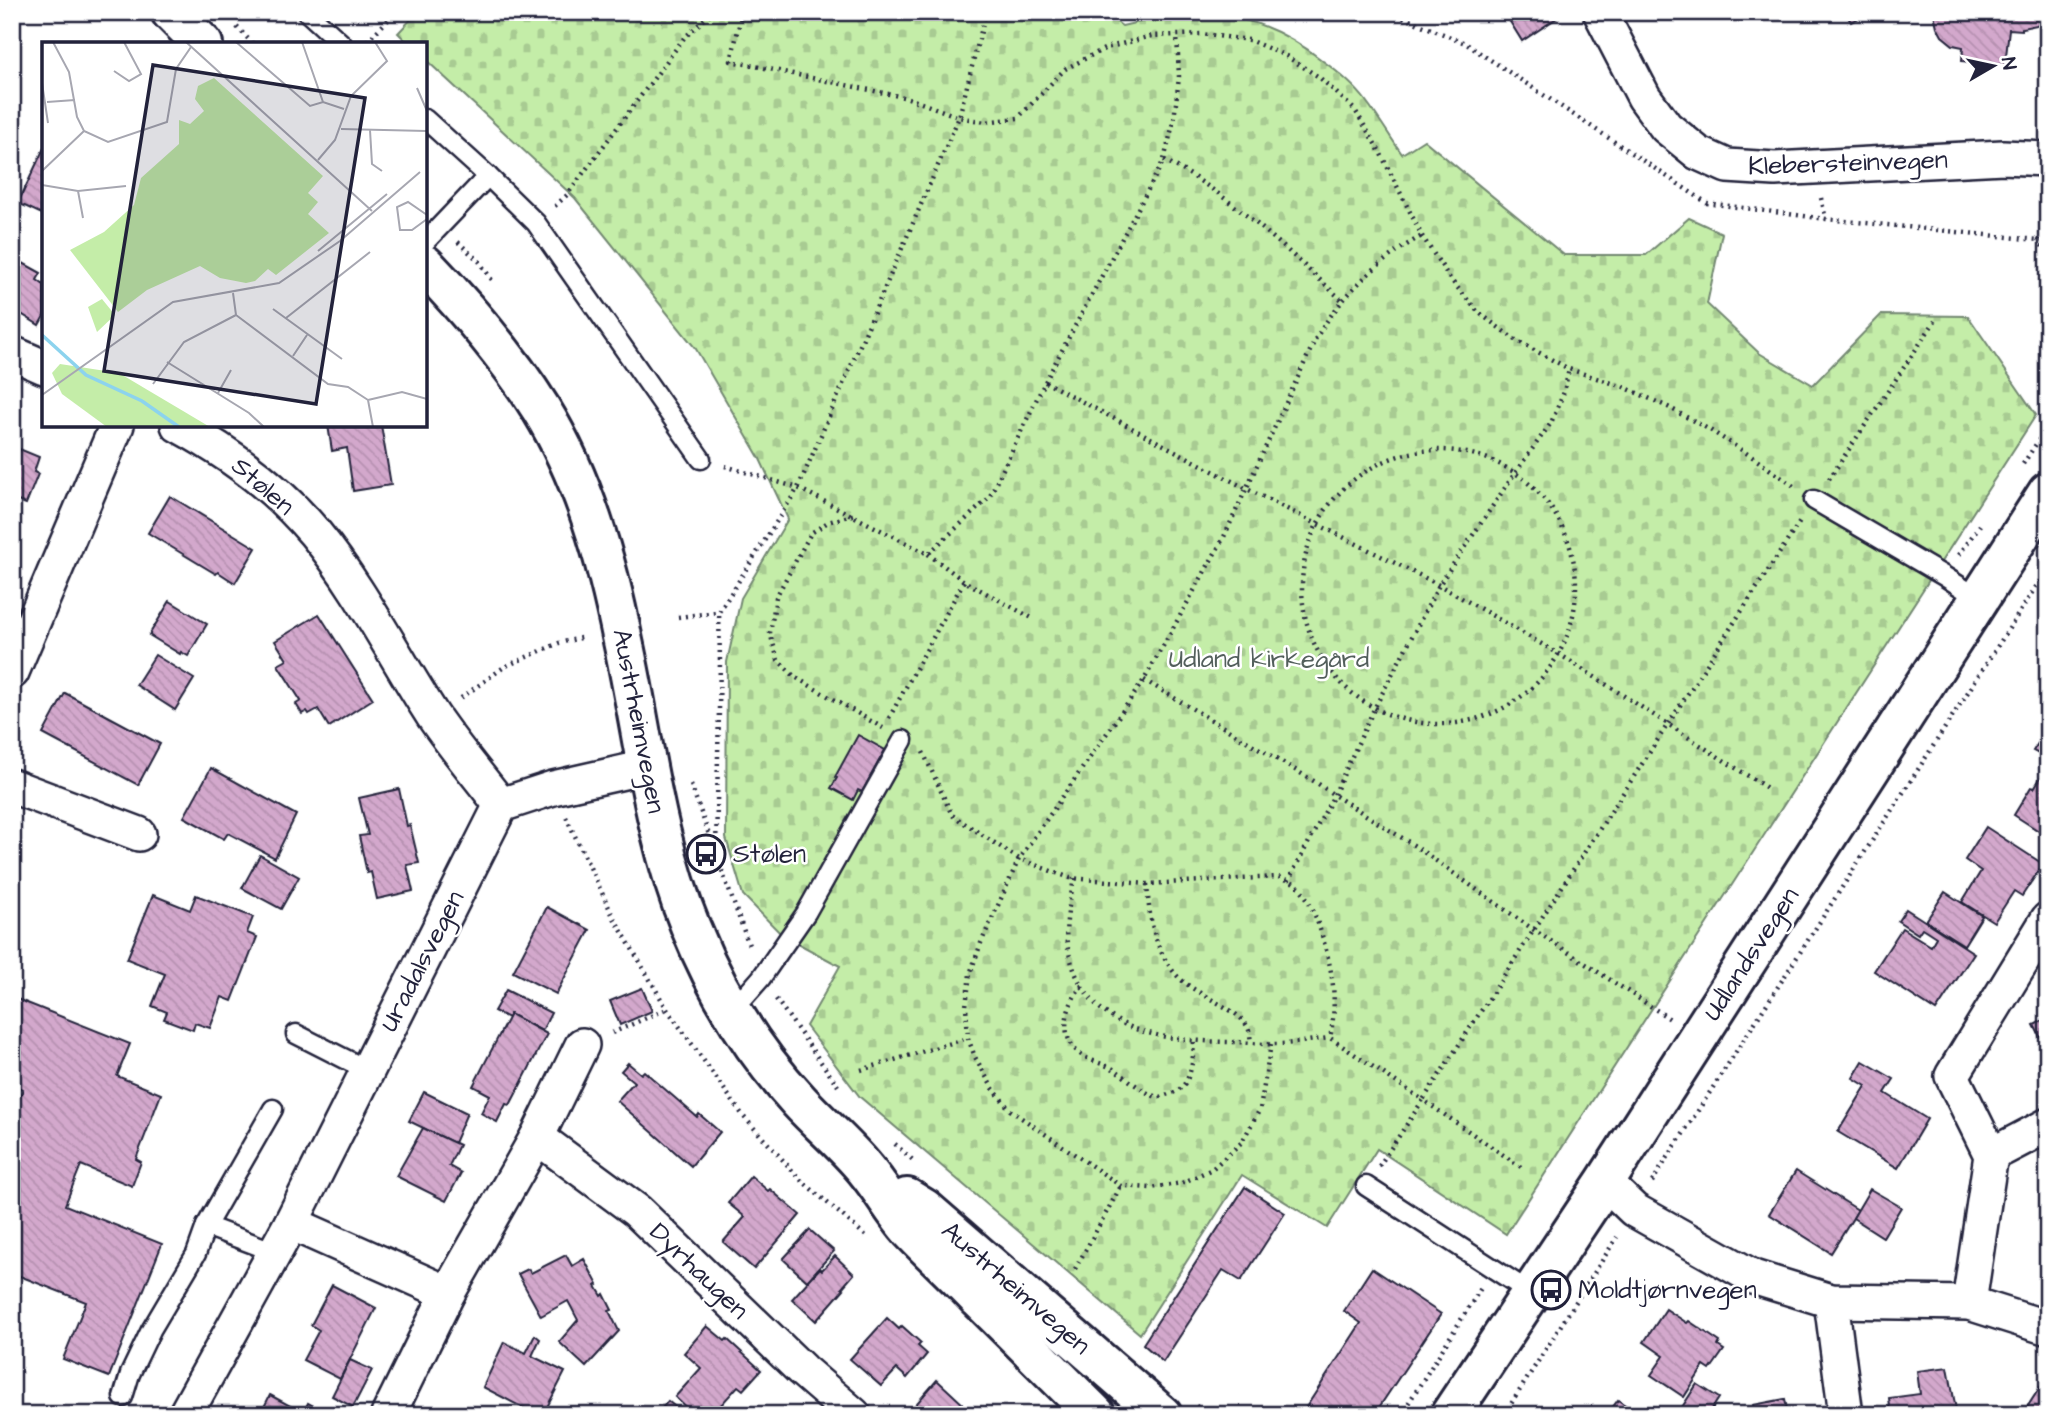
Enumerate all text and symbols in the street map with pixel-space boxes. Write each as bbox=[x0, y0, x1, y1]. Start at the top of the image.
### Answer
north arrow bbox=[1958, 32, 2028, 102]
inset map bbox=[42, 42, 427, 427]
text: N bbox=[1994, 56, 2023, 72]
street label: Klebersteinvegen bbox=[1748, 142, 1948, 186]
street label: Stølen bbox=[224, 448, 302, 524]
street label: Austrheimvegen bbox=[602, 626, 675, 817]
park label: Udland kirkegård bbox=[1169, 641, 1369, 679]
bus stop icon: Stølen bbox=[685, 833, 727, 875]
place label: Stølen bbox=[733, 836, 806, 872]
street label: Udlandsvegen bbox=[1694, 880, 1809, 1029]
street label: Uradalsvegen bbox=[371, 884, 475, 1039]
street label: Austrheimvegen bbox=[932, 1213, 1098, 1364]
street label: Dyrhaugen bbox=[640, 1215, 757, 1329]
bus stop icon: Moldtjørnvegen bbox=[1530, 1269, 1572, 1311]
place label: Moldtjørnvegen bbox=[1578, 1272, 1757, 1310]

